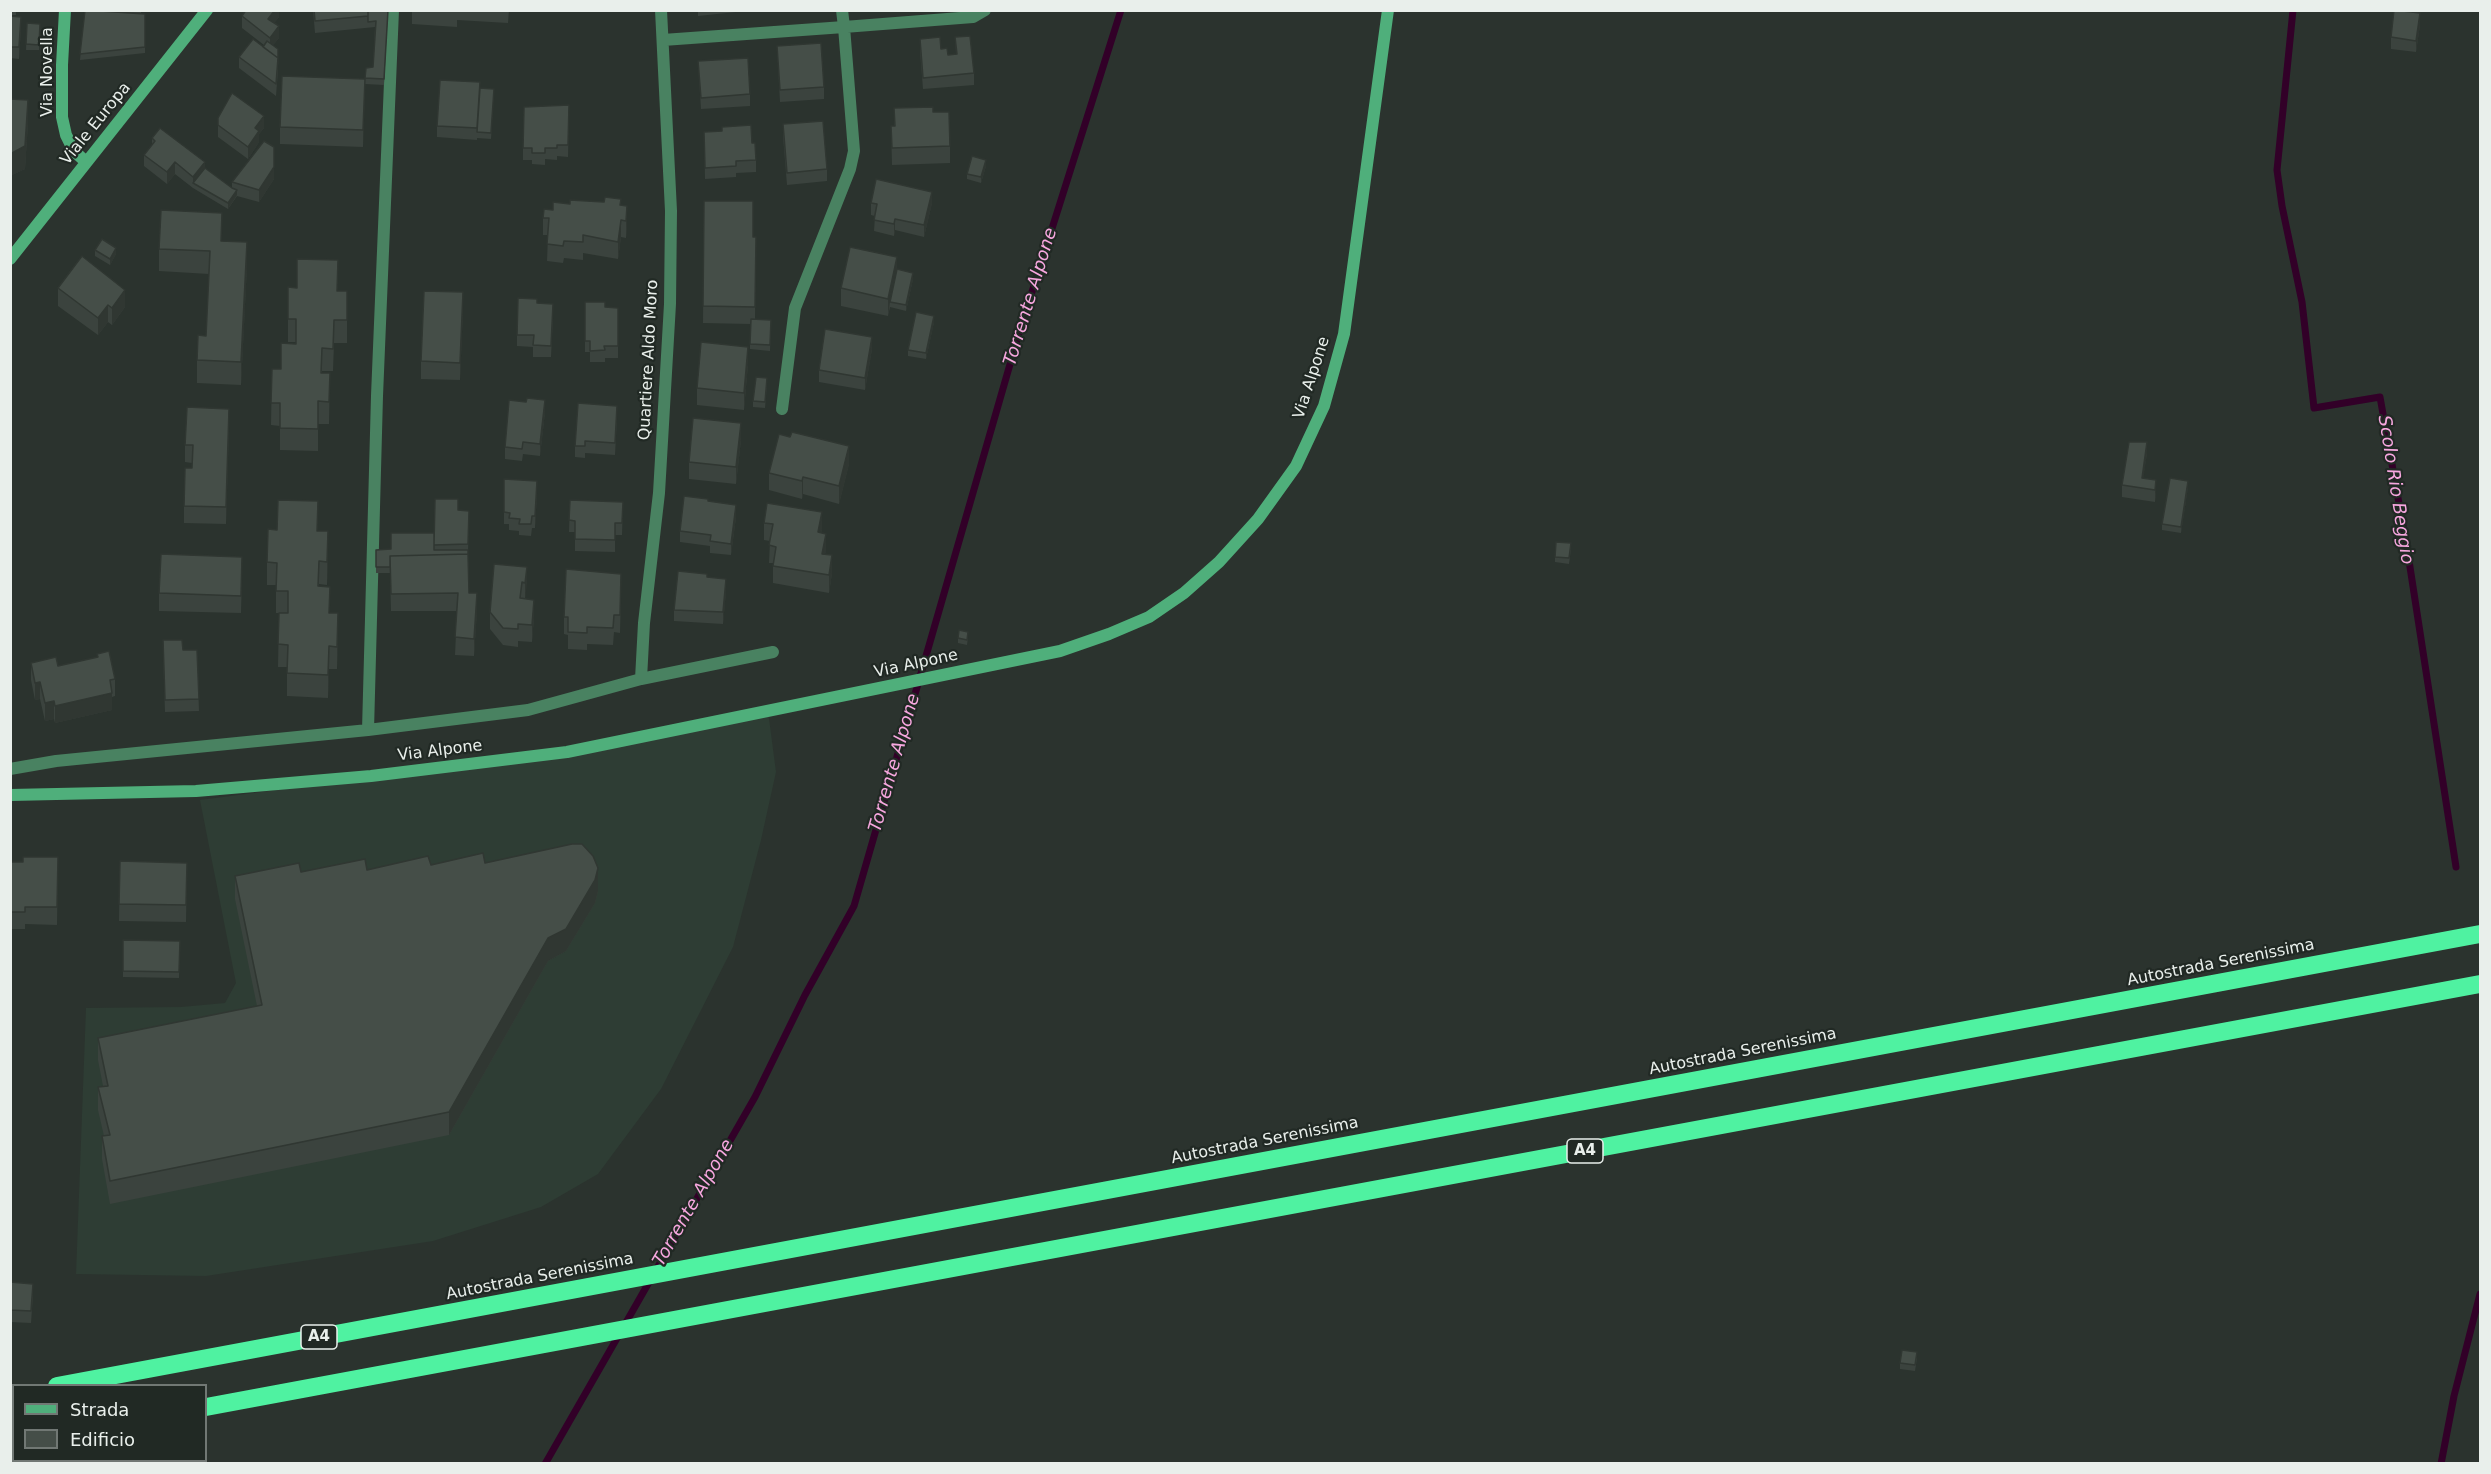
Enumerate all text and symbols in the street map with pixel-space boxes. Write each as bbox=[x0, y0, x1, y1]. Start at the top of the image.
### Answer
street label: Via Novella bbox=[38, 27, 58, 117]
street label: Viale Europa bbox=[57, 79, 135, 169]
water label: Torrente Alpone bbox=[1000, 225, 1062, 369]
street label: Quartiere Aldo Moro bbox=[635, 279, 663, 441]
street label: Via Alpone bbox=[1290, 334, 1334, 422]
water label: Scolo Rio Beggio bbox=[2373, 414, 2417, 566]
street label: Via Alpone bbox=[872, 646, 960, 682]
water label: Torrente Alpone bbox=[865, 691, 925, 835]
street label: Via Alpone bbox=[397, 736, 483, 766]
street label: Autostrada Serenissima bbox=[2126, 935, 2316, 991]
street label: Autostrada Serenissima bbox=[1648, 1024, 1838, 1080]
street label: Autostrada Serenissima bbox=[1170, 1113, 1360, 1169]
water label: Torrente Alpone bbox=[649, 1136, 739, 1270]
road number: A4 bbox=[1567, 1139, 1603, 1163]
street label: Autostrada Serenissima bbox=[445, 1249, 635, 1305]
road number: A4 bbox=[301, 1325, 337, 1349]
legend bbox=[12, 1384, 207, 1462]
text: Strada bbox=[70, 1399, 129, 1420]
text: Edificio bbox=[70, 1429, 135, 1450]

